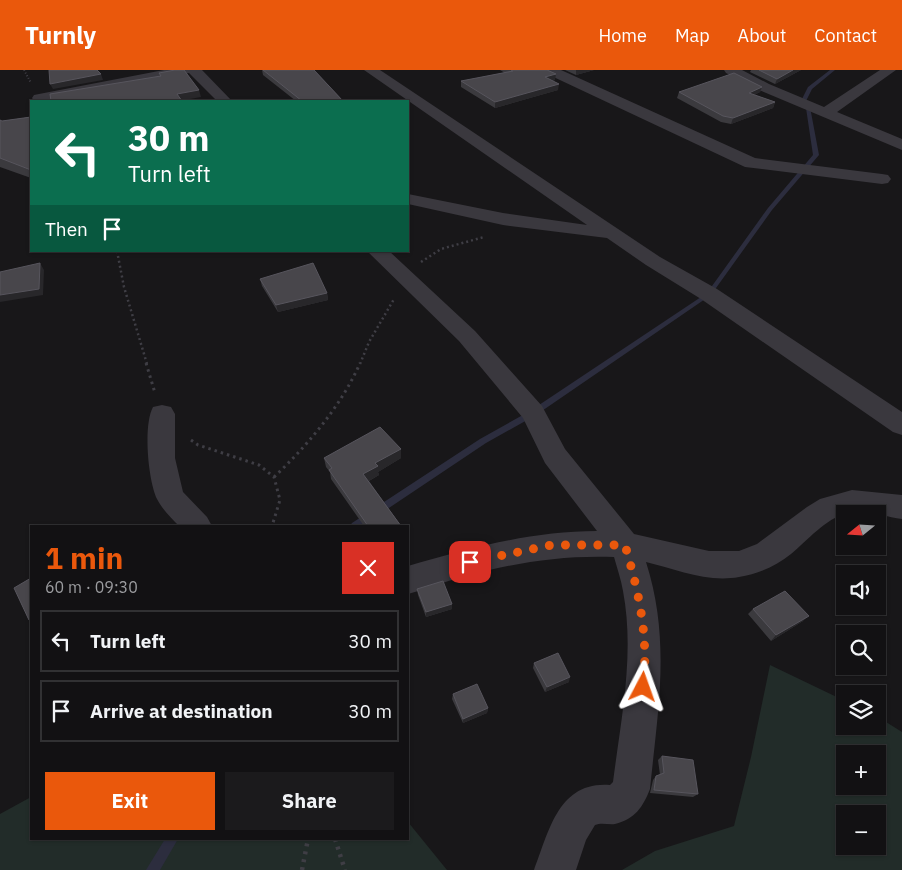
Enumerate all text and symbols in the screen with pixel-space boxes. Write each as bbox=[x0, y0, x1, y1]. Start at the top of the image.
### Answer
text: Turnly bbox=[25, 19, 96, 51]
text: Home bbox=[599, 24, 647, 47]
text: Map bbox=[675, 24, 710, 47]
text: About bbox=[738, 24, 786, 47]
text: Contact bbox=[814, 24, 877, 47]
text: 30 m bbox=[128, 115, 210, 161]
icon: left bbox=[45, 120, 110, 185]
text: Turn left bbox=[128, 159, 211, 188]
icon: arrive bbox=[98, 215, 126, 243]
text: Then bbox=[45, 217, 88, 241]
north arrow bbox=[836, 505, 886, 555]
map controls bbox=[836, 505, 886, 855]
text: 1 min bbox=[45, 538, 123, 577]
pin bbox=[449, 541, 491, 583]
button: close bbox=[342, 542, 394, 594]
icon: arrive bbox=[456, 548, 484, 576]
button: sound bbox=[836, 565, 886, 615]
text: 60 m · 09:30 bbox=[45, 577, 138, 597]
button: search bbox=[836, 625, 886, 675]
icon: left bbox=[47, 627, 75, 655]
text: Turn left bbox=[90, 629, 166, 653]
text: 30 m bbox=[348, 629, 392, 653]
position arrow bbox=[616, 660, 668, 712]
button: layers bbox=[836, 685, 886, 735]
icon: arrive bbox=[47, 697, 75, 725]
text: Arrive at destination bbox=[90, 699, 273, 723]
text: 30 m bbox=[348, 699, 392, 723]
button: + bbox=[836, 745, 886, 795]
button: Exit bbox=[45, 772, 215, 830]
button: Share bbox=[225, 772, 394, 830]
button: − bbox=[836, 805, 886, 855]

